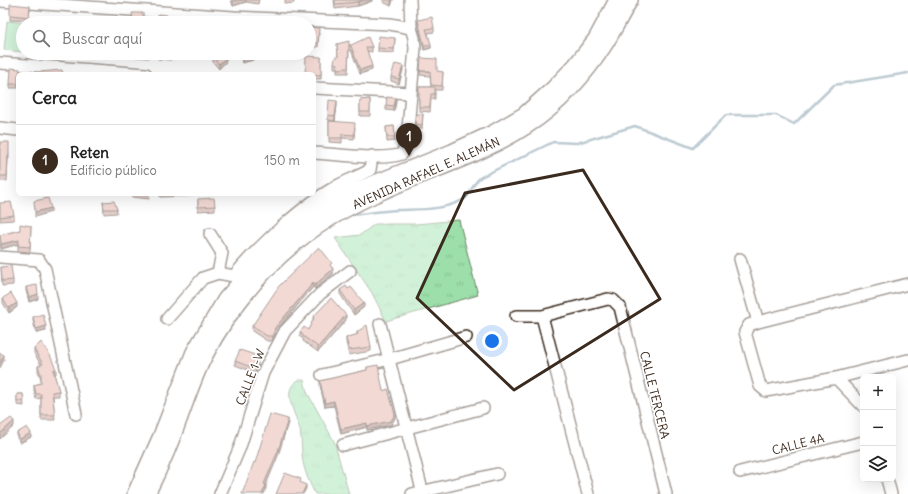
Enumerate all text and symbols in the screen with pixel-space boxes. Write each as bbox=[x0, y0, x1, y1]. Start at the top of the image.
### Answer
search box bbox=[16, 16, 316, 60]
icon: search bbox=[30, 27, 52, 49]
text: Buscar aquí bbox=[62, 29, 142, 48]
text: Cerca bbox=[32, 87, 77, 109]
pin: 1 bbox=[396, 123, 422, 156]
street label: AVENIDA RAFAEL E. ALEMÁN bbox=[350, 134, 502, 212]
text: Reten bbox=[70, 143, 109, 162]
text: 1 bbox=[42, 152, 48, 169]
text: 150 m bbox=[264, 152, 300, 169]
text: Edificio público bbox=[70, 162, 157, 179]
your location bbox=[482, 331, 502, 351]
street label: CALLE 1-W bbox=[232, 347, 268, 407]
street label: CALLE TERCERA bbox=[637, 350, 673, 441]
map controls bbox=[860, 374, 896, 482]
button: + bbox=[860, 374, 896, 410]
button: − bbox=[860, 410, 896, 446]
street label: CALLE 4A bbox=[770, 430, 826, 458]
button: layers bbox=[860, 446, 896, 482]

